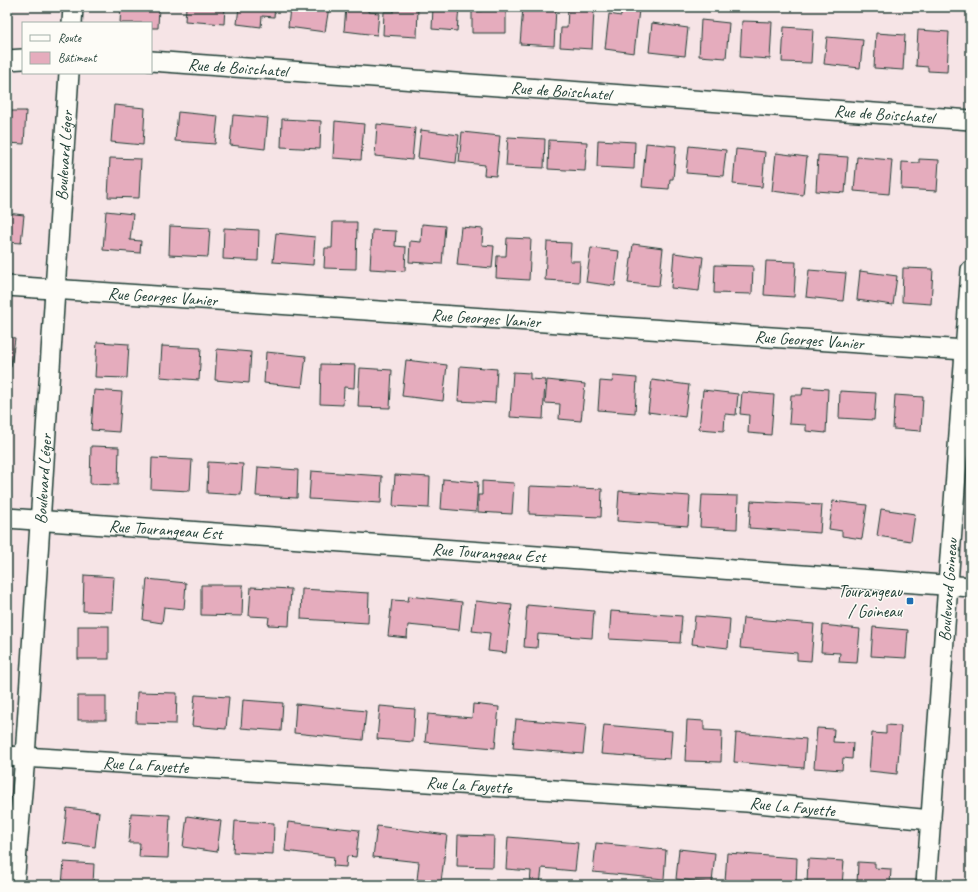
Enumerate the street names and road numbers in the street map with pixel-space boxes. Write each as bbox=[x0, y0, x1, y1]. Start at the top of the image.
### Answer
street label: Rue de Boischatel bbox=[187, 54, 292, 82]
street label: Rue de Boischatel bbox=[510, 77, 615, 105]
street label: Rue de Boischatel bbox=[833, 100, 938, 129]
street label: Boulevard Léger bbox=[51, 108, 78, 201]
street label: Rue Georges Vanier bbox=[107, 283, 220, 311]
street label: Rue Georges Vanier bbox=[431, 304, 543, 333]
street label: Rue Georges Vanier bbox=[754, 326, 866, 354]
street label: Boulevard Léger bbox=[30, 432, 57, 525]
street label: Rue Tourangeau Est bbox=[108, 515, 225, 545]
street label: Boulevard Goineau bbox=[934, 536, 962, 642]
street label: Rue Tourangeau Est bbox=[431, 538, 549, 568]
street label: Rue La Fayette bbox=[102, 752, 190, 778]
street label: Rue La Fayette bbox=[426, 772, 514, 798]
street label: Rue La Fayette bbox=[749, 792, 837, 822]

